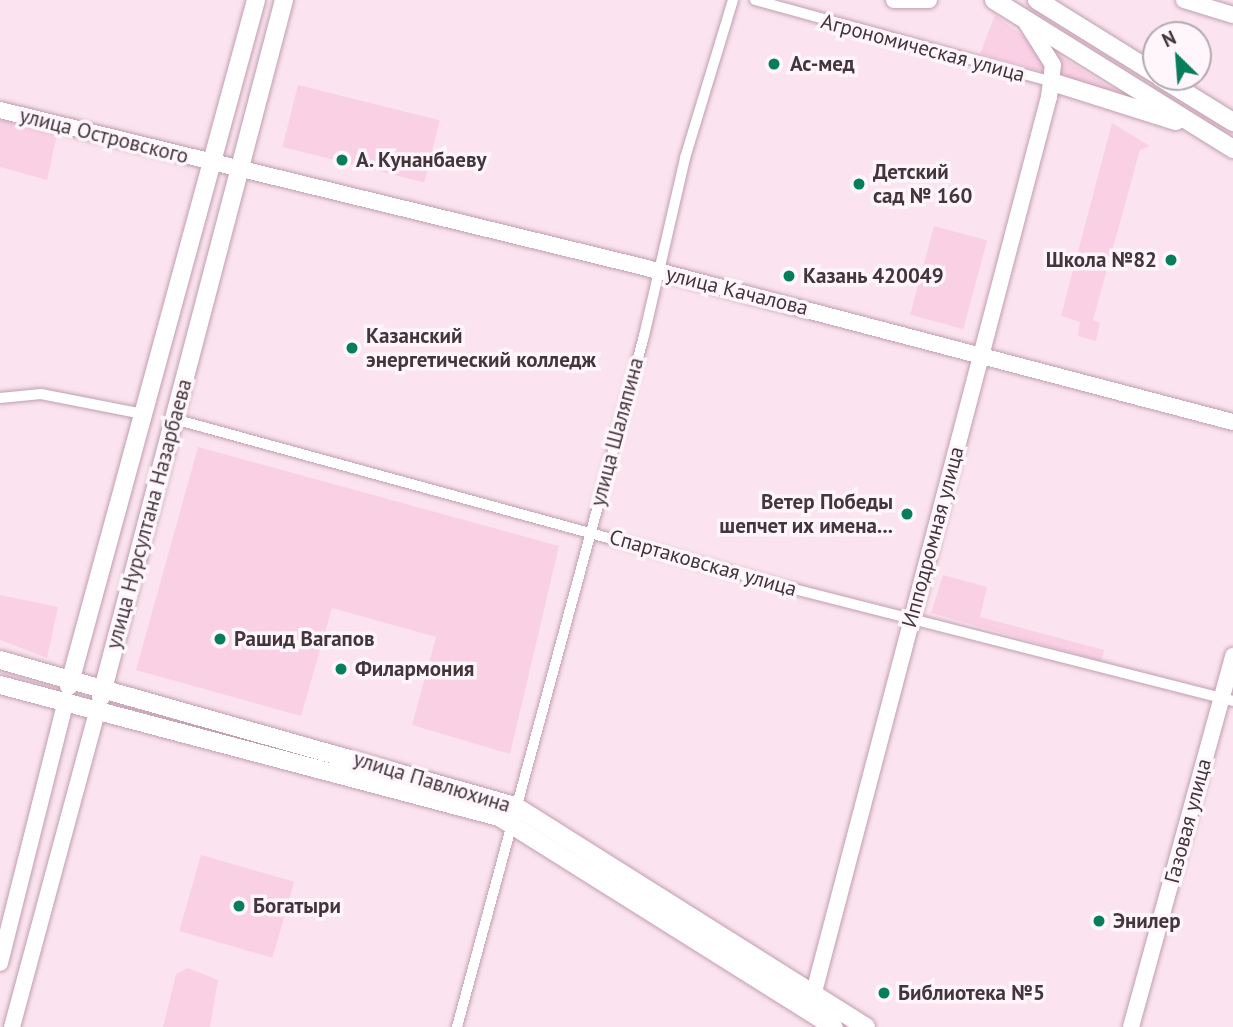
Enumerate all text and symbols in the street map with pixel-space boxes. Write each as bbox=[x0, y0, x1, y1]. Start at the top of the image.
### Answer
street label: Агрономическая улица bbox=[818, 9, 1028, 87]
north arrow bbox=[1142, 21, 1212, 91]
text: N bbox=[1158, 25, 1180, 52]
place label: Ас-мед bbox=[790, 51, 855, 77]
marker: Ас-мед bbox=[764, 54, 784, 74]
street label: улица Островского bbox=[17, 103, 191, 169]
place label: А. Кунанбаеву bbox=[356, 147, 488, 173]
marker: А. Кунанбаеву bbox=[334, 152, 350, 168]
place label: Детский сад № 160 bbox=[873, 159, 972, 209]
marker: Детский сад № 160 bbox=[851, 176, 867, 192]
place label: Школа №82 bbox=[1046, 247, 1157, 273]
marker: Школа №82 bbox=[1163, 252, 1179, 268]
street label: улица Качалова bbox=[663, 261, 811, 321]
place label: Казань 420049 bbox=[803, 263, 944, 289]
marker: Казань 420049 bbox=[781, 268, 797, 284]
place label: Казанский энергетический колледж bbox=[366, 323, 596, 373]
marker: Казанский энергетический колледж bbox=[344, 340, 360, 356]
street label: улица Шаляпина bbox=[585, 355, 649, 509]
street label: улица Нурсултана Назарбаева bbox=[101, 376, 197, 652]
street label: Ипподромная улица bbox=[897, 444, 969, 630]
place label: Ветер Победы шепчет их имена... bbox=[718, 489, 893, 539]
marker: Ветер Победы шепчет их имена... bbox=[899, 506, 915, 522]
street label: Спартаковская улица bbox=[606, 524, 800, 602]
place label: Рашид Вагапов bbox=[234, 626, 375, 652]
marker: Рашид Вагапов bbox=[212, 631, 228, 647]
place label: Филармония bbox=[355, 656, 474, 682]
marker: Филармония bbox=[333, 661, 349, 677]
street label: улица Павлюхина bbox=[350, 746, 514, 818]
street label: Газовая улица bbox=[1159, 756, 1217, 886]
place label: Богатыри bbox=[253, 893, 341, 919]
marker: Богатыри bbox=[231, 898, 247, 914]
place label: Энилер bbox=[1113, 908, 1181, 934]
marker: Энилер bbox=[1091, 913, 1107, 929]
place label: Библиотека №5 bbox=[898, 980, 1045, 1006]
marker: Библиотека №5 bbox=[876, 985, 892, 1001]

